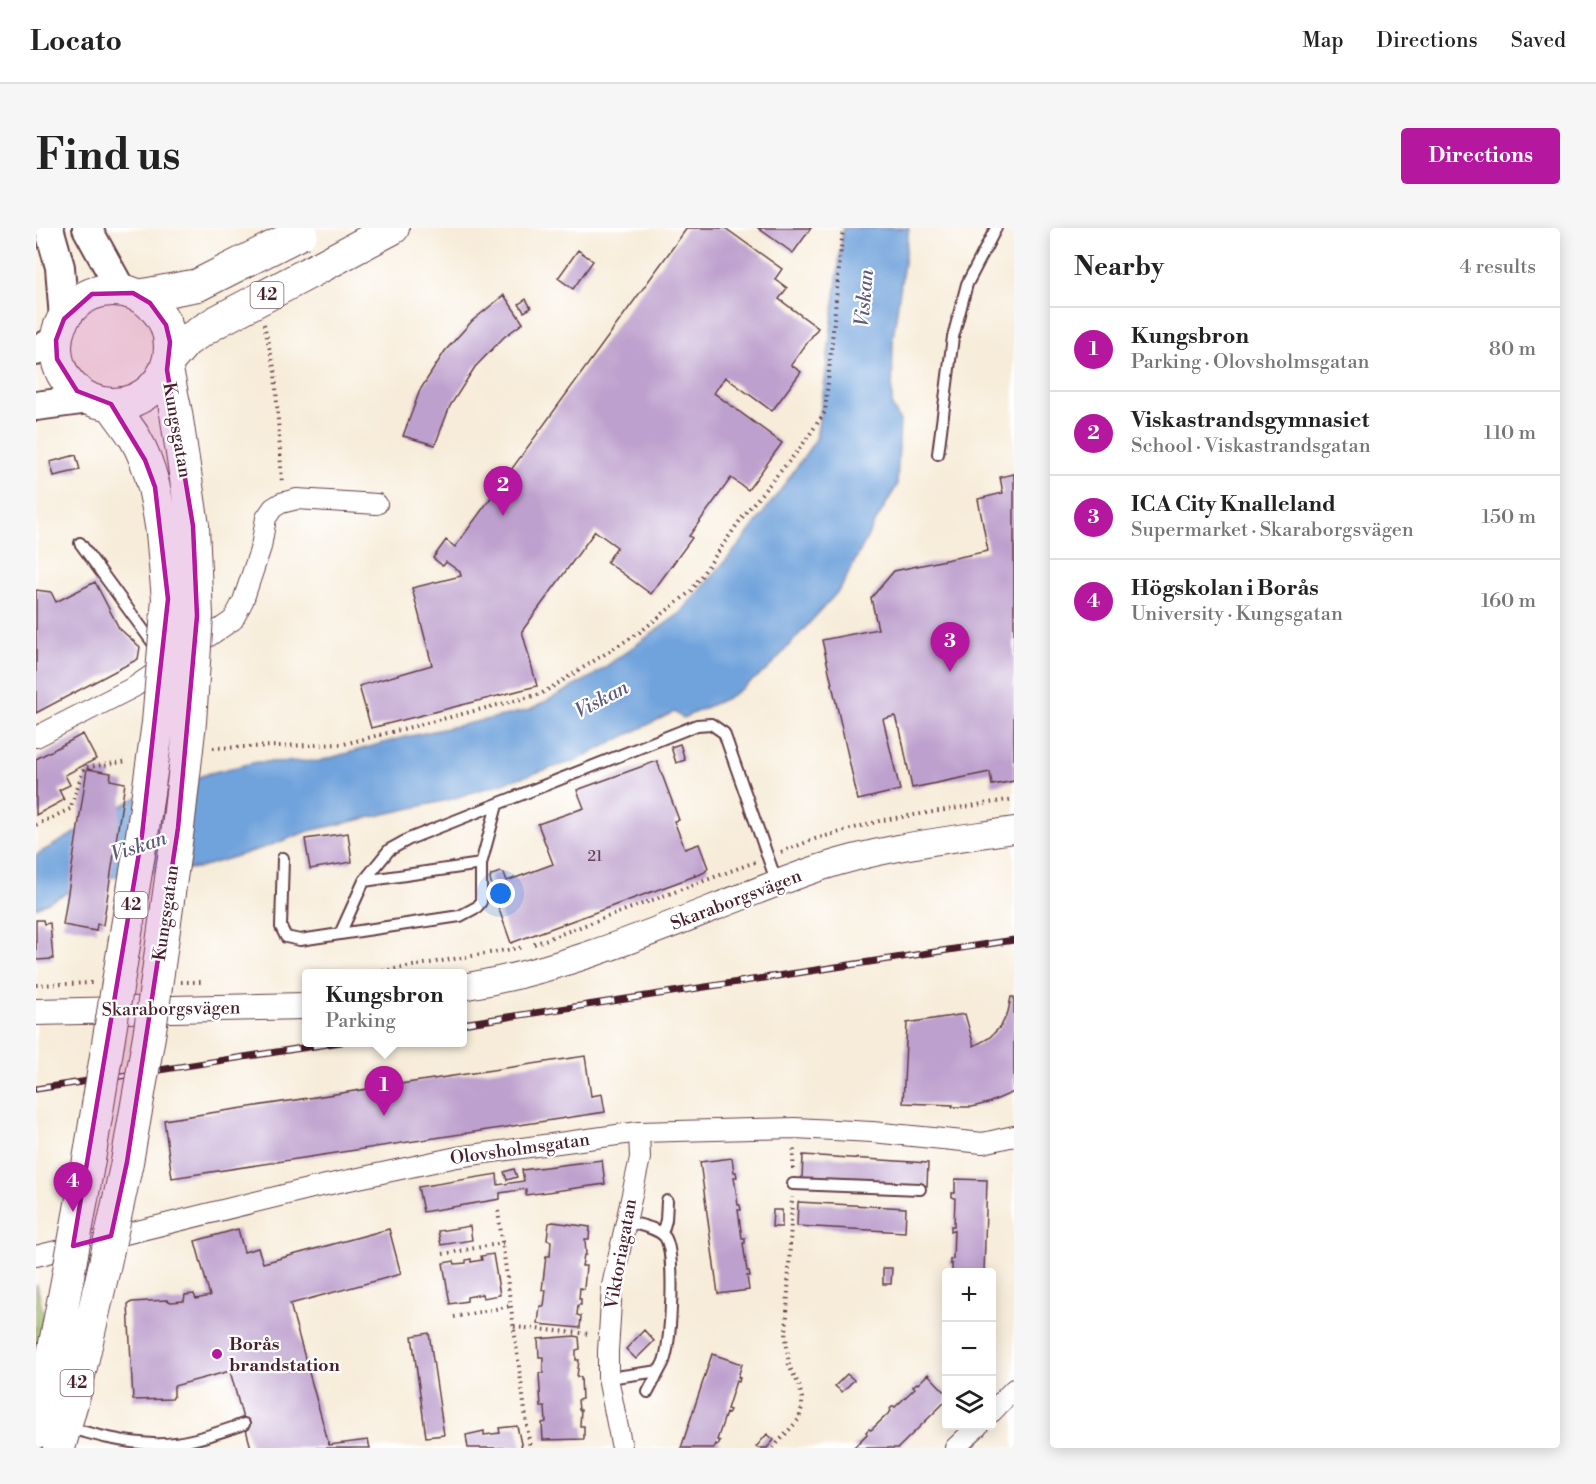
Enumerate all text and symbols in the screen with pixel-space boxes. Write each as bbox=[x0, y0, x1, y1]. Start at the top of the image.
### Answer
text: Locato bbox=[30, 24, 122, 59]
text: Map bbox=[1302, 28, 1344, 54]
text: Directions bbox=[1377, 28, 1478, 54]
text: Saved bbox=[1511, 28, 1566, 54]
button: Directions bbox=[1401, 128, 1560, 184]
text: Find us bbox=[36, 130, 180, 183]
text: Nearby bbox=[1074, 251, 1164, 283]
text: 4 results bbox=[1459, 255, 1536, 280]
water label: Viskan bbox=[850, 268, 880, 328]
road number: 42 bbox=[250, 282, 284, 308]
text: Kungsbron bbox=[1131, 323, 1249, 350]
text: 1 bbox=[1089, 337, 1098, 362]
text: 80 m bbox=[1489, 337, 1536, 362]
text: Parking · Olovsholmsgatan bbox=[1131, 350, 1369, 375]
street label: Kungsgatan bbox=[157, 380, 197, 480]
text: Viskastrandsgymnasiet bbox=[1131, 407, 1369, 434]
text: 2 bbox=[1087, 421, 1100, 446]
text: 110 m bbox=[1484, 421, 1536, 446]
text: School · Viskastrandsgatan bbox=[1131, 434, 1371, 459]
pin: 2 bbox=[484, 466, 522, 516]
text: ICA City Knalleland bbox=[1131, 491, 1336, 518]
text: 3 bbox=[1087, 505, 1100, 530]
text: 150 m bbox=[1481, 505, 1536, 530]
text: Supermarket · Skaraborgsvägen bbox=[1131, 518, 1414, 543]
text: Högskolan i Borås bbox=[1131, 575, 1319, 602]
text: 4 bbox=[1087, 589, 1100, 614]
text: 160 m bbox=[1481, 589, 1536, 614]
text: University · Kungsgatan bbox=[1131, 602, 1343, 627]
pin: 3 bbox=[930, 622, 970, 672]
water label: Viskan bbox=[571, 675, 634, 725]
water label: Viskan bbox=[108, 826, 171, 868]
house number: 21 bbox=[587, 847, 603, 866]
street label: Kungsgatan bbox=[148, 863, 184, 962]
street label: Skaraborgsvägen bbox=[667, 864, 805, 936]
your location bbox=[486, 879, 515, 908]
road number: 42 bbox=[114, 892, 148, 918]
popup bbox=[302, 969, 467, 1047]
text: Kungsbron bbox=[326, 982, 444, 1009]
street label: Skaraborgsvägen bbox=[101, 996, 241, 1022]
text: Parking bbox=[326, 1009, 396, 1034]
pin: 1 bbox=[364, 1066, 404, 1116]
street label: Olovsholmsgatan bbox=[449, 1128, 592, 1170]
pin: 4 bbox=[54, 1162, 93, 1212]
street label: Viktoriagatan bbox=[600, 1197, 642, 1312]
map controls bbox=[942, 1268, 996, 1430]
button: + bbox=[942, 1268, 996, 1322]
button: − bbox=[942, 1322, 996, 1376]
place label: Borås brandstation bbox=[229, 1333, 340, 1377]
marker: Borås brandstation bbox=[210, 1347, 224, 1361]
road number: 42 bbox=[60, 1370, 93, 1396]
button: layers bbox=[942, 1376, 996, 1430]

